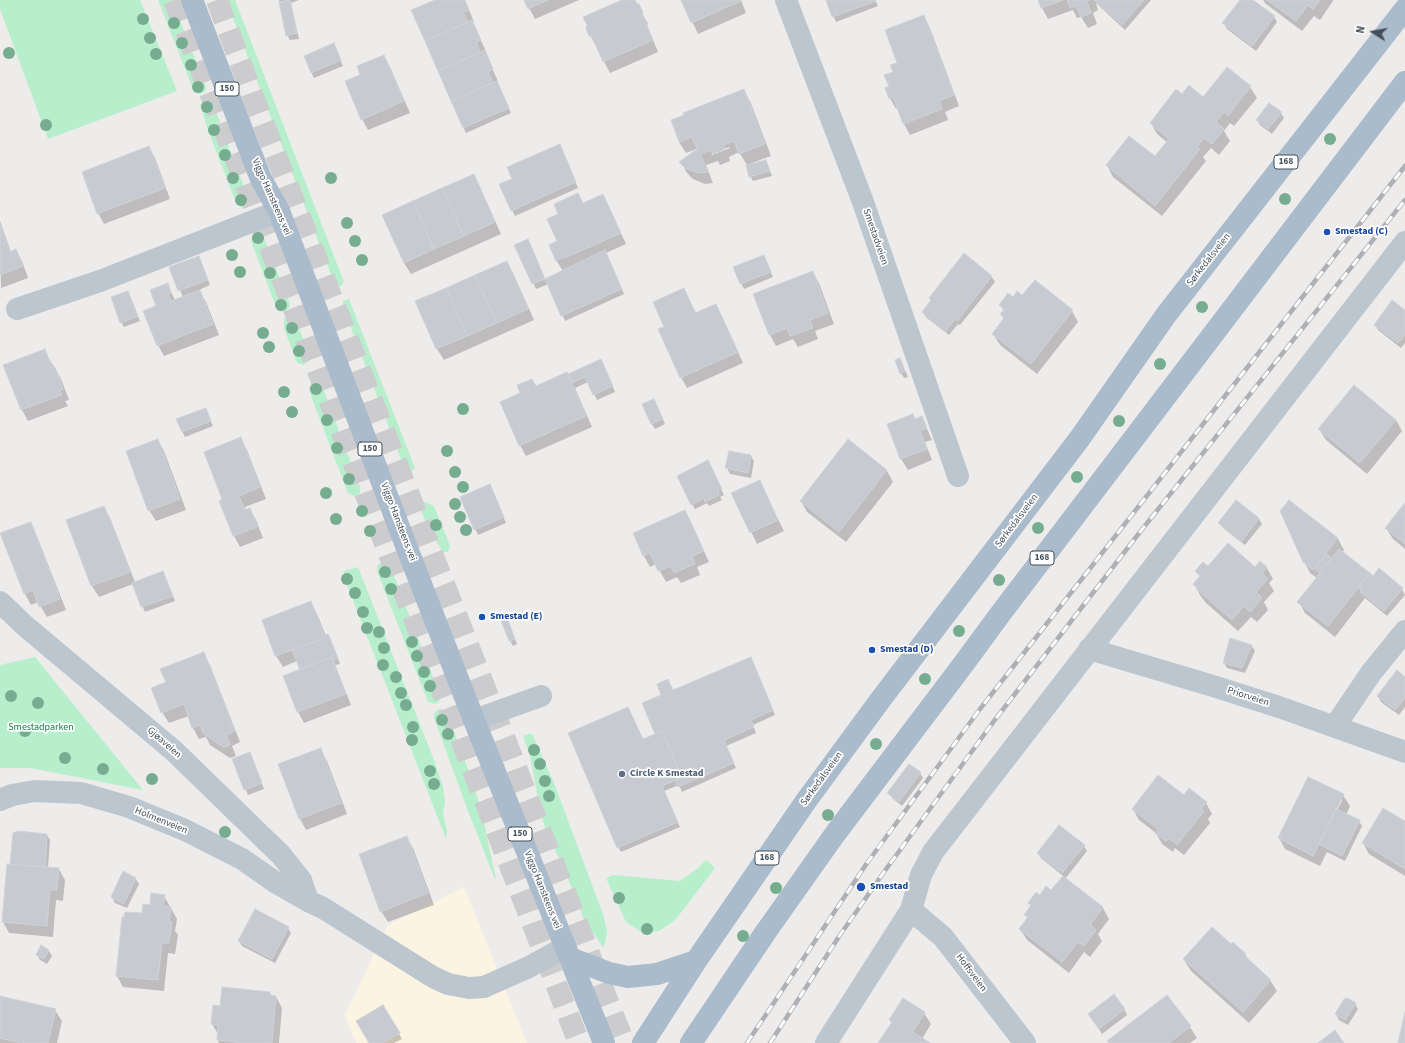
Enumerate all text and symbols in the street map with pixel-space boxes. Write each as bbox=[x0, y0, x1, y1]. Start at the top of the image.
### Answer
north arrow bbox=[1353, 12, 1393, 52]
text: N bbox=[1353, 25, 1369, 35]
road number: 150 bbox=[215, 82, 239, 96]
road number: 168 bbox=[1274, 155, 1298, 169]
street label: Viggo Hansteens vei bbox=[249, 157, 293, 237]
street label: Smestadveien bbox=[860, 207, 890, 267]
place label: Smestad (C) bbox=[1335, 226, 1388, 238]
marker: Smestad (C) bbox=[1322, 227, 1332, 237]
street label: Sørkedalsveien bbox=[1185, 231, 1233, 289]
road number: 150 bbox=[358, 442, 382, 456]
street label: Viggo Hansteens vei bbox=[378, 481, 418, 563]
street label: Sørkedalsveien bbox=[993, 492, 1041, 550]
road number: 168 bbox=[1030, 551, 1054, 565]
place label: Smestad (E) bbox=[490, 611, 543, 623]
marker: Smestad (E) bbox=[477, 612, 487, 622]
place label: Smestad (D) bbox=[880, 644, 933, 656]
marker: Smestad (D) bbox=[867, 645, 877, 655]
street label: Priorveien bbox=[1226, 685, 1270, 709]
park label: Smestadparken bbox=[8, 722, 74, 734]
street label: Gjøaveien bbox=[144, 725, 184, 761]
street label: Sørkedalsveien bbox=[798, 750, 846, 808]
place label: Circle K Smestad bbox=[630, 768, 703, 780]
marker: Circle K Smestad bbox=[617, 769, 627, 779]
street label: Holmenveien bbox=[133, 805, 189, 837]
road number: 150 bbox=[508, 827, 532, 841]
street label: Viggo Hansteens vei bbox=[521, 849, 563, 931]
road number: 168 bbox=[755, 851, 779, 865]
marker: Smestad bbox=[855, 881, 867, 893]
place label: Smestad bbox=[870, 881, 908, 893]
street label: Hoffsveien bbox=[953, 952, 989, 994]

